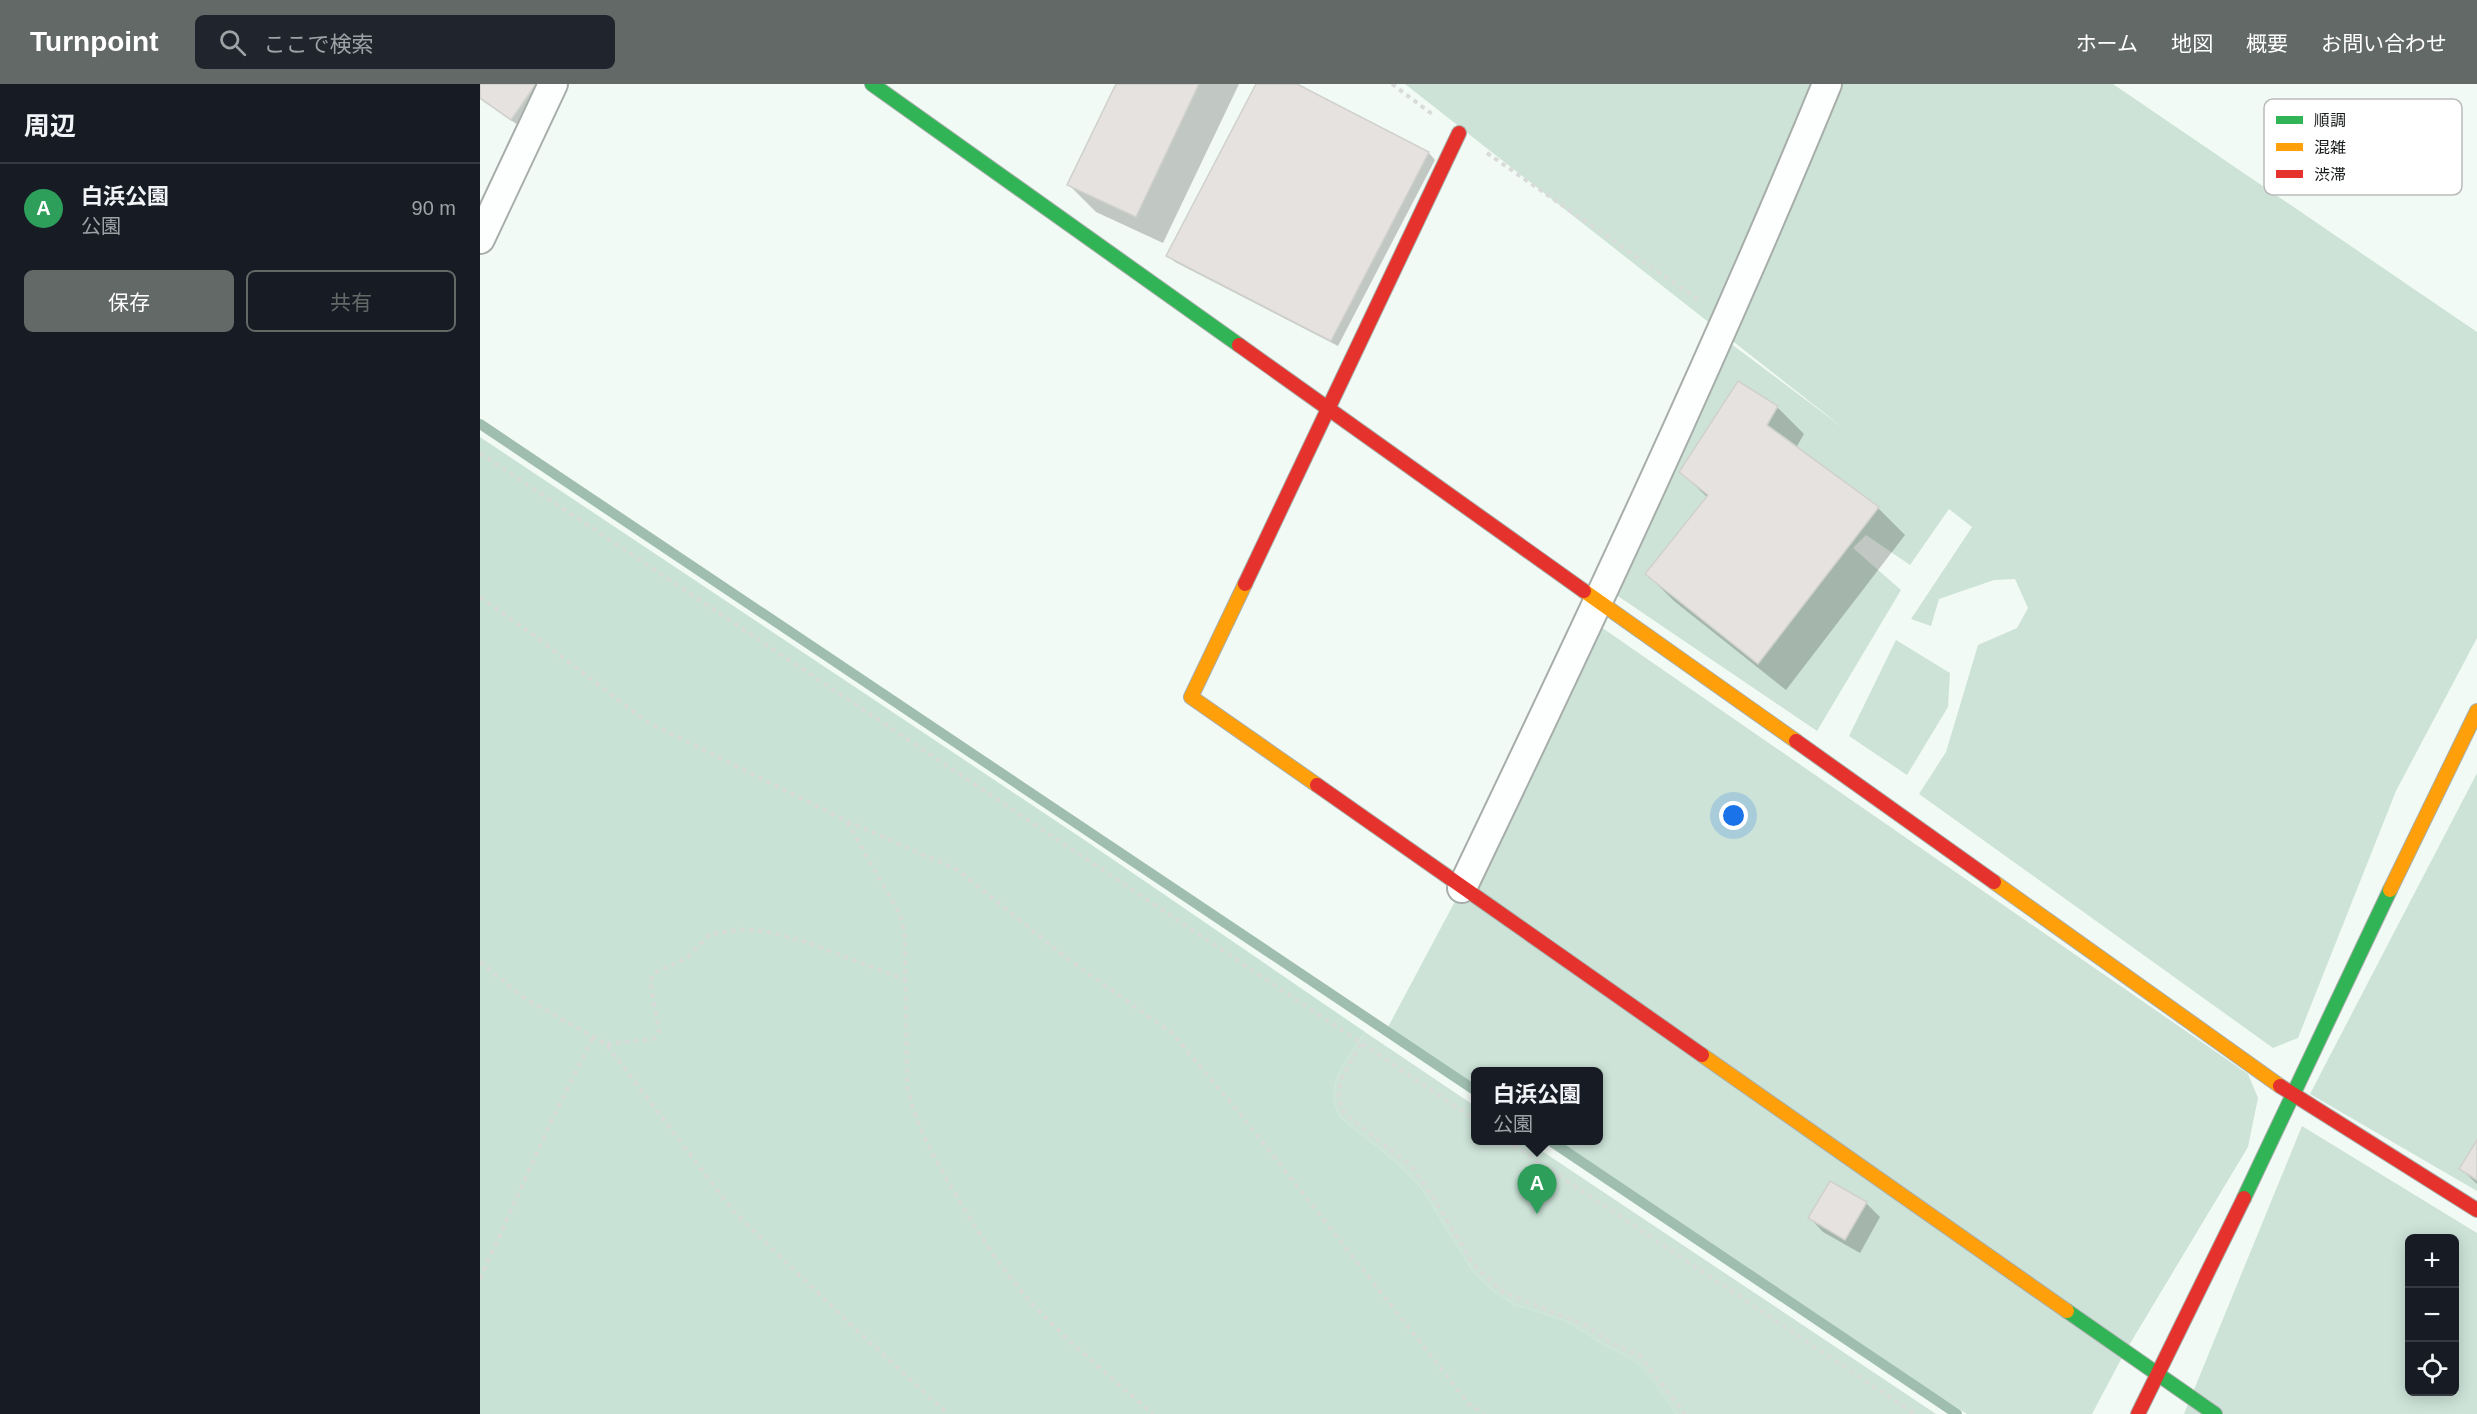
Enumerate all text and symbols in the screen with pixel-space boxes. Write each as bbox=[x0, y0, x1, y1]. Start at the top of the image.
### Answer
search box bbox=[195, 15, 615, 69]
text: Turnpoint bbox=[30, 26, 159, 57]
icon: search bbox=[216, 26, 249, 59]
text: ここで検索 bbox=[264, 32, 374, 57]
text: ホーム bbox=[2076, 32, 2138, 55]
text: 地図 bbox=[2171, 32, 2213, 55]
text: 概要 bbox=[2246, 32, 2288, 55]
text: お問い合わせ bbox=[2321, 32, 2447, 55]
legend bbox=[2264, 99, 2462, 195]
text: 周辺 bbox=[24, 111, 76, 141]
text: 順調 bbox=[2314, 112, 2346, 129]
text: 混雑 bbox=[2314, 139, 2346, 156]
text: 渋滞 bbox=[2314, 166, 2346, 183]
text: 白浜公園 bbox=[81, 184, 169, 209]
text: A bbox=[36, 197, 51, 219]
text: 90 m bbox=[412, 197, 456, 219]
text: 公園 bbox=[81, 215, 121, 237]
button: 保存 bbox=[24, 270, 234, 332]
button: 共有 bbox=[246, 270, 456, 332]
your location bbox=[1719, 801, 1748, 830]
popup bbox=[1471, 1067, 1603, 1145]
text: 白浜公園 bbox=[1493, 1082, 1581, 1107]
text: 公園 bbox=[1493, 1113, 1533, 1135]
pin: A bbox=[1518, 1164, 1556, 1214]
map controls bbox=[2405, 1234, 2459, 1396]
button: + bbox=[2405, 1234, 2459, 1288]
button: − bbox=[2405, 1288, 2459, 1342]
button: locate bbox=[2405, 1342, 2459, 1396]

